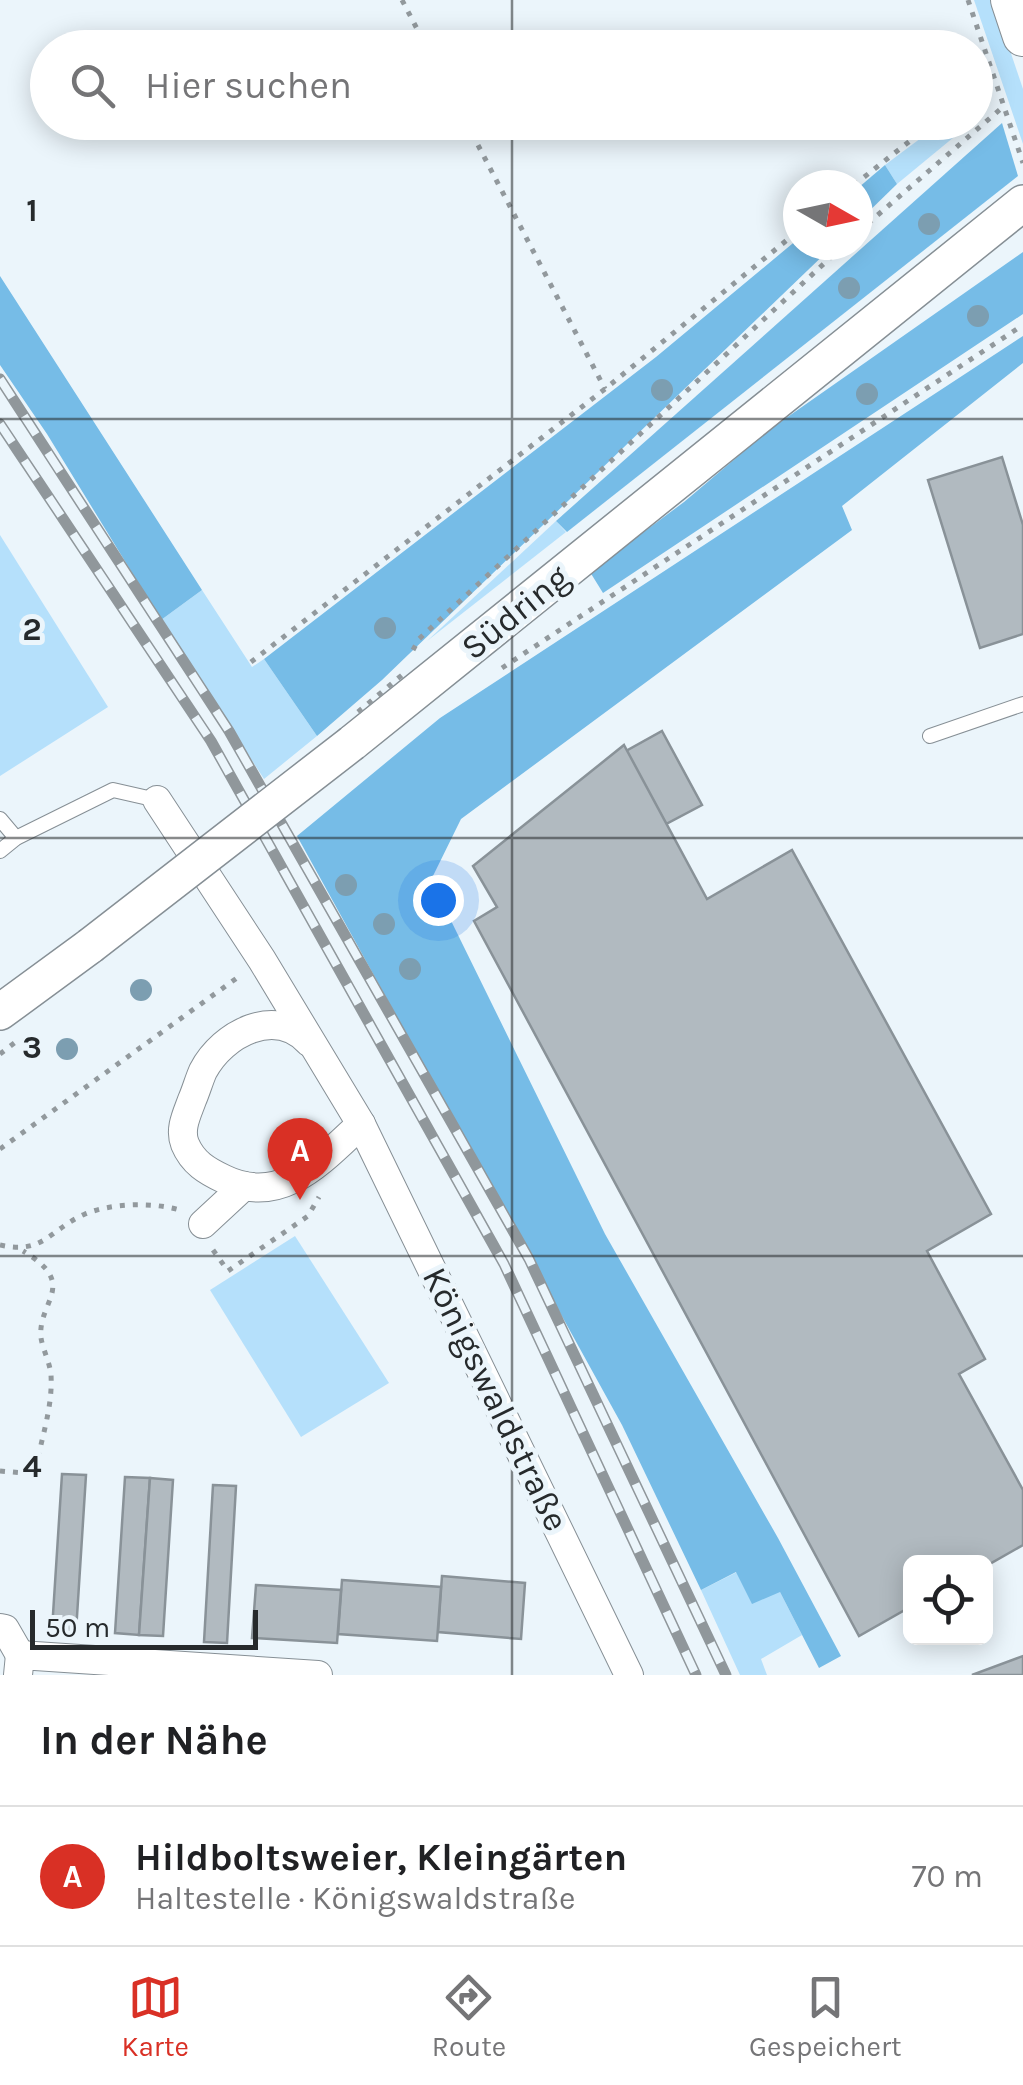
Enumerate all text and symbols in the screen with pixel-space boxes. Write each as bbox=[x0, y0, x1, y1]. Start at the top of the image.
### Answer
search box bbox=[30, 30, 993, 140]
icon: search bbox=[65, 58, 120, 113]
text: Hier suchen bbox=[145, 63, 352, 108]
north arrow bbox=[783, 170, 873, 260]
text: 1 bbox=[26, 192, 38, 229]
street label: Südring bbox=[453, 556, 578, 668]
text: 2 bbox=[22, 611, 42, 648]
your location bbox=[413, 875, 464, 926]
text: 3 bbox=[22, 1029, 42, 1066]
pin: A bbox=[268, 1118, 332, 1200]
street label: Königswaldstraße bbox=[414, 1261, 577, 1538]
text: 4 bbox=[22, 1448, 42, 1485]
map controls bbox=[903, 1555, 993, 1645]
button: locate bbox=[903, 1555, 993, 1645]
scale bar bbox=[30, 1605, 258, 1650]
text: 50 m bbox=[45, 1611, 110, 1644]
text: In der Nähe bbox=[40, 1715, 268, 1765]
text: Hildboltsweier, Kleingärten bbox=[135, 1835, 627, 1880]
text: A bbox=[62, 1858, 83, 1895]
text: 70 m bbox=[911, 1858, 983, 1895]
text: Haltestelle · Königswaldstraße bbox=[135, 1880, 575, 1917]
tab: Karte bbox=[121, 1970, 189, 2063]
tab: Route bbox=[432, 1970, 506, 2063]
tab: Gespeichert bbox=[749, 1970, 902, 2063]

